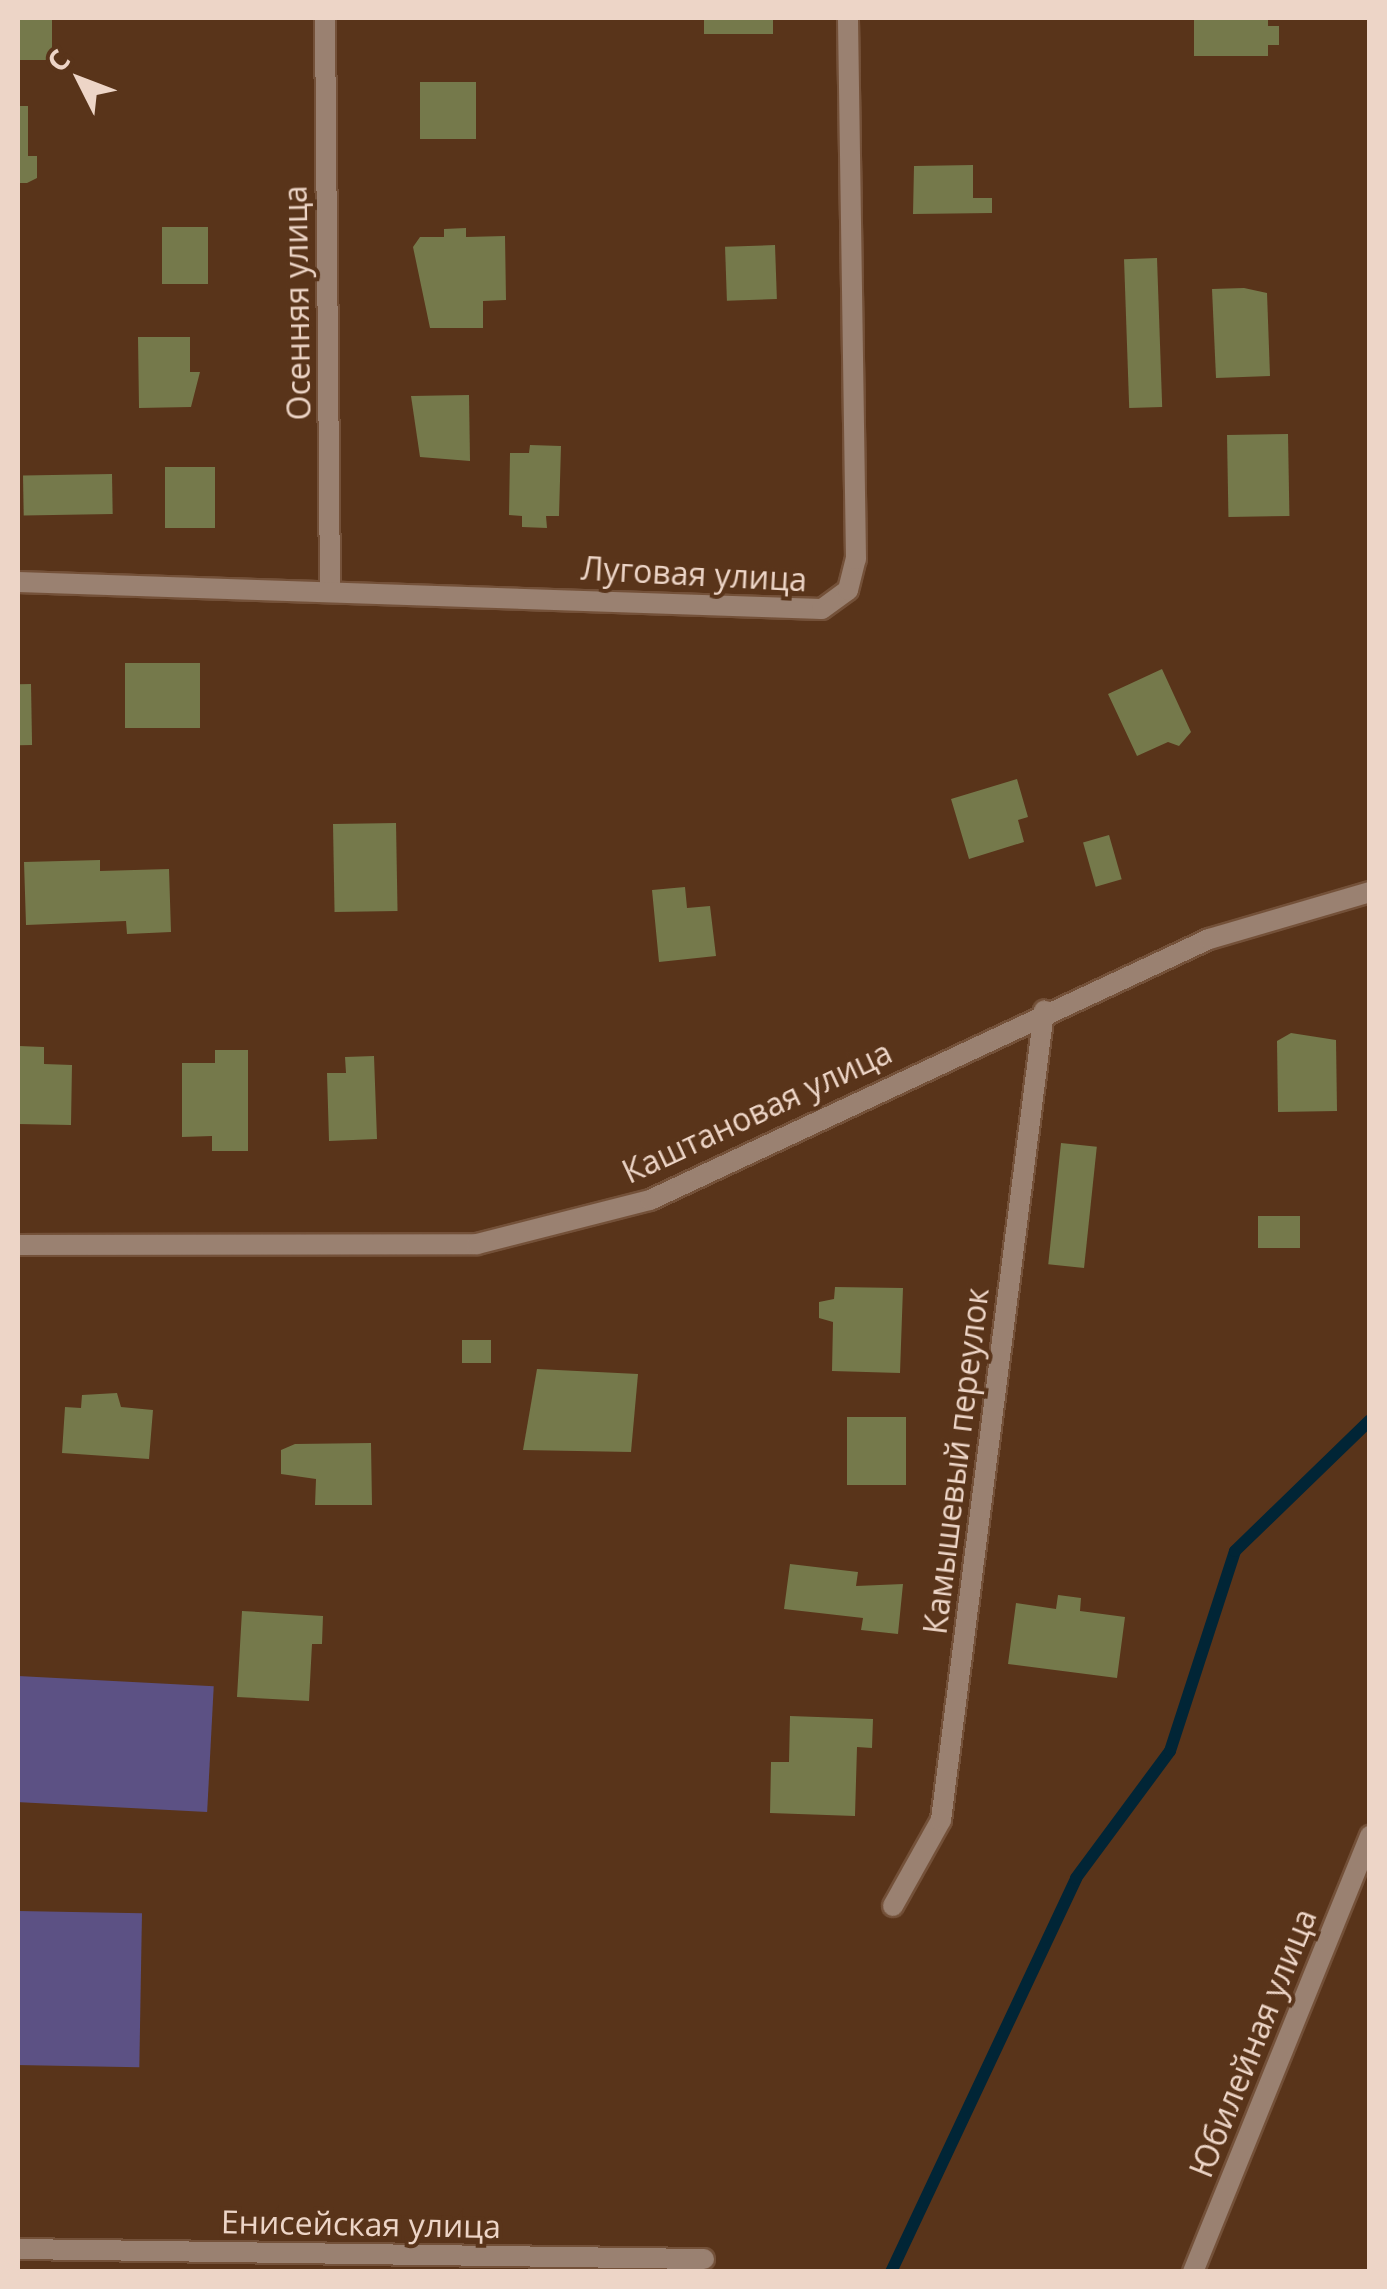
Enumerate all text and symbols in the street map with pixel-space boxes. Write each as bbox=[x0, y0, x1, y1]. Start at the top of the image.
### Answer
north arrow bbox=[30, 30, 130, 130]
text: С bbox=[38, 41, 78, 79]
street label: Осенняя улица bbox=[276, 185, 318, 421]
street label: Луговая улица bbox=[580, 549, 808, 599]
street label: Каштановая улица bbox=[616, 1033, 898, 1191]
street label: Камышевый переулок bbox=[916, 1286, 996, 1636]
street label: Юбилейная улица bbox=[1182, 1903, 1324, 2183]
street label: Енисейская улица bbox=[221, 2202, 501, 2246]

